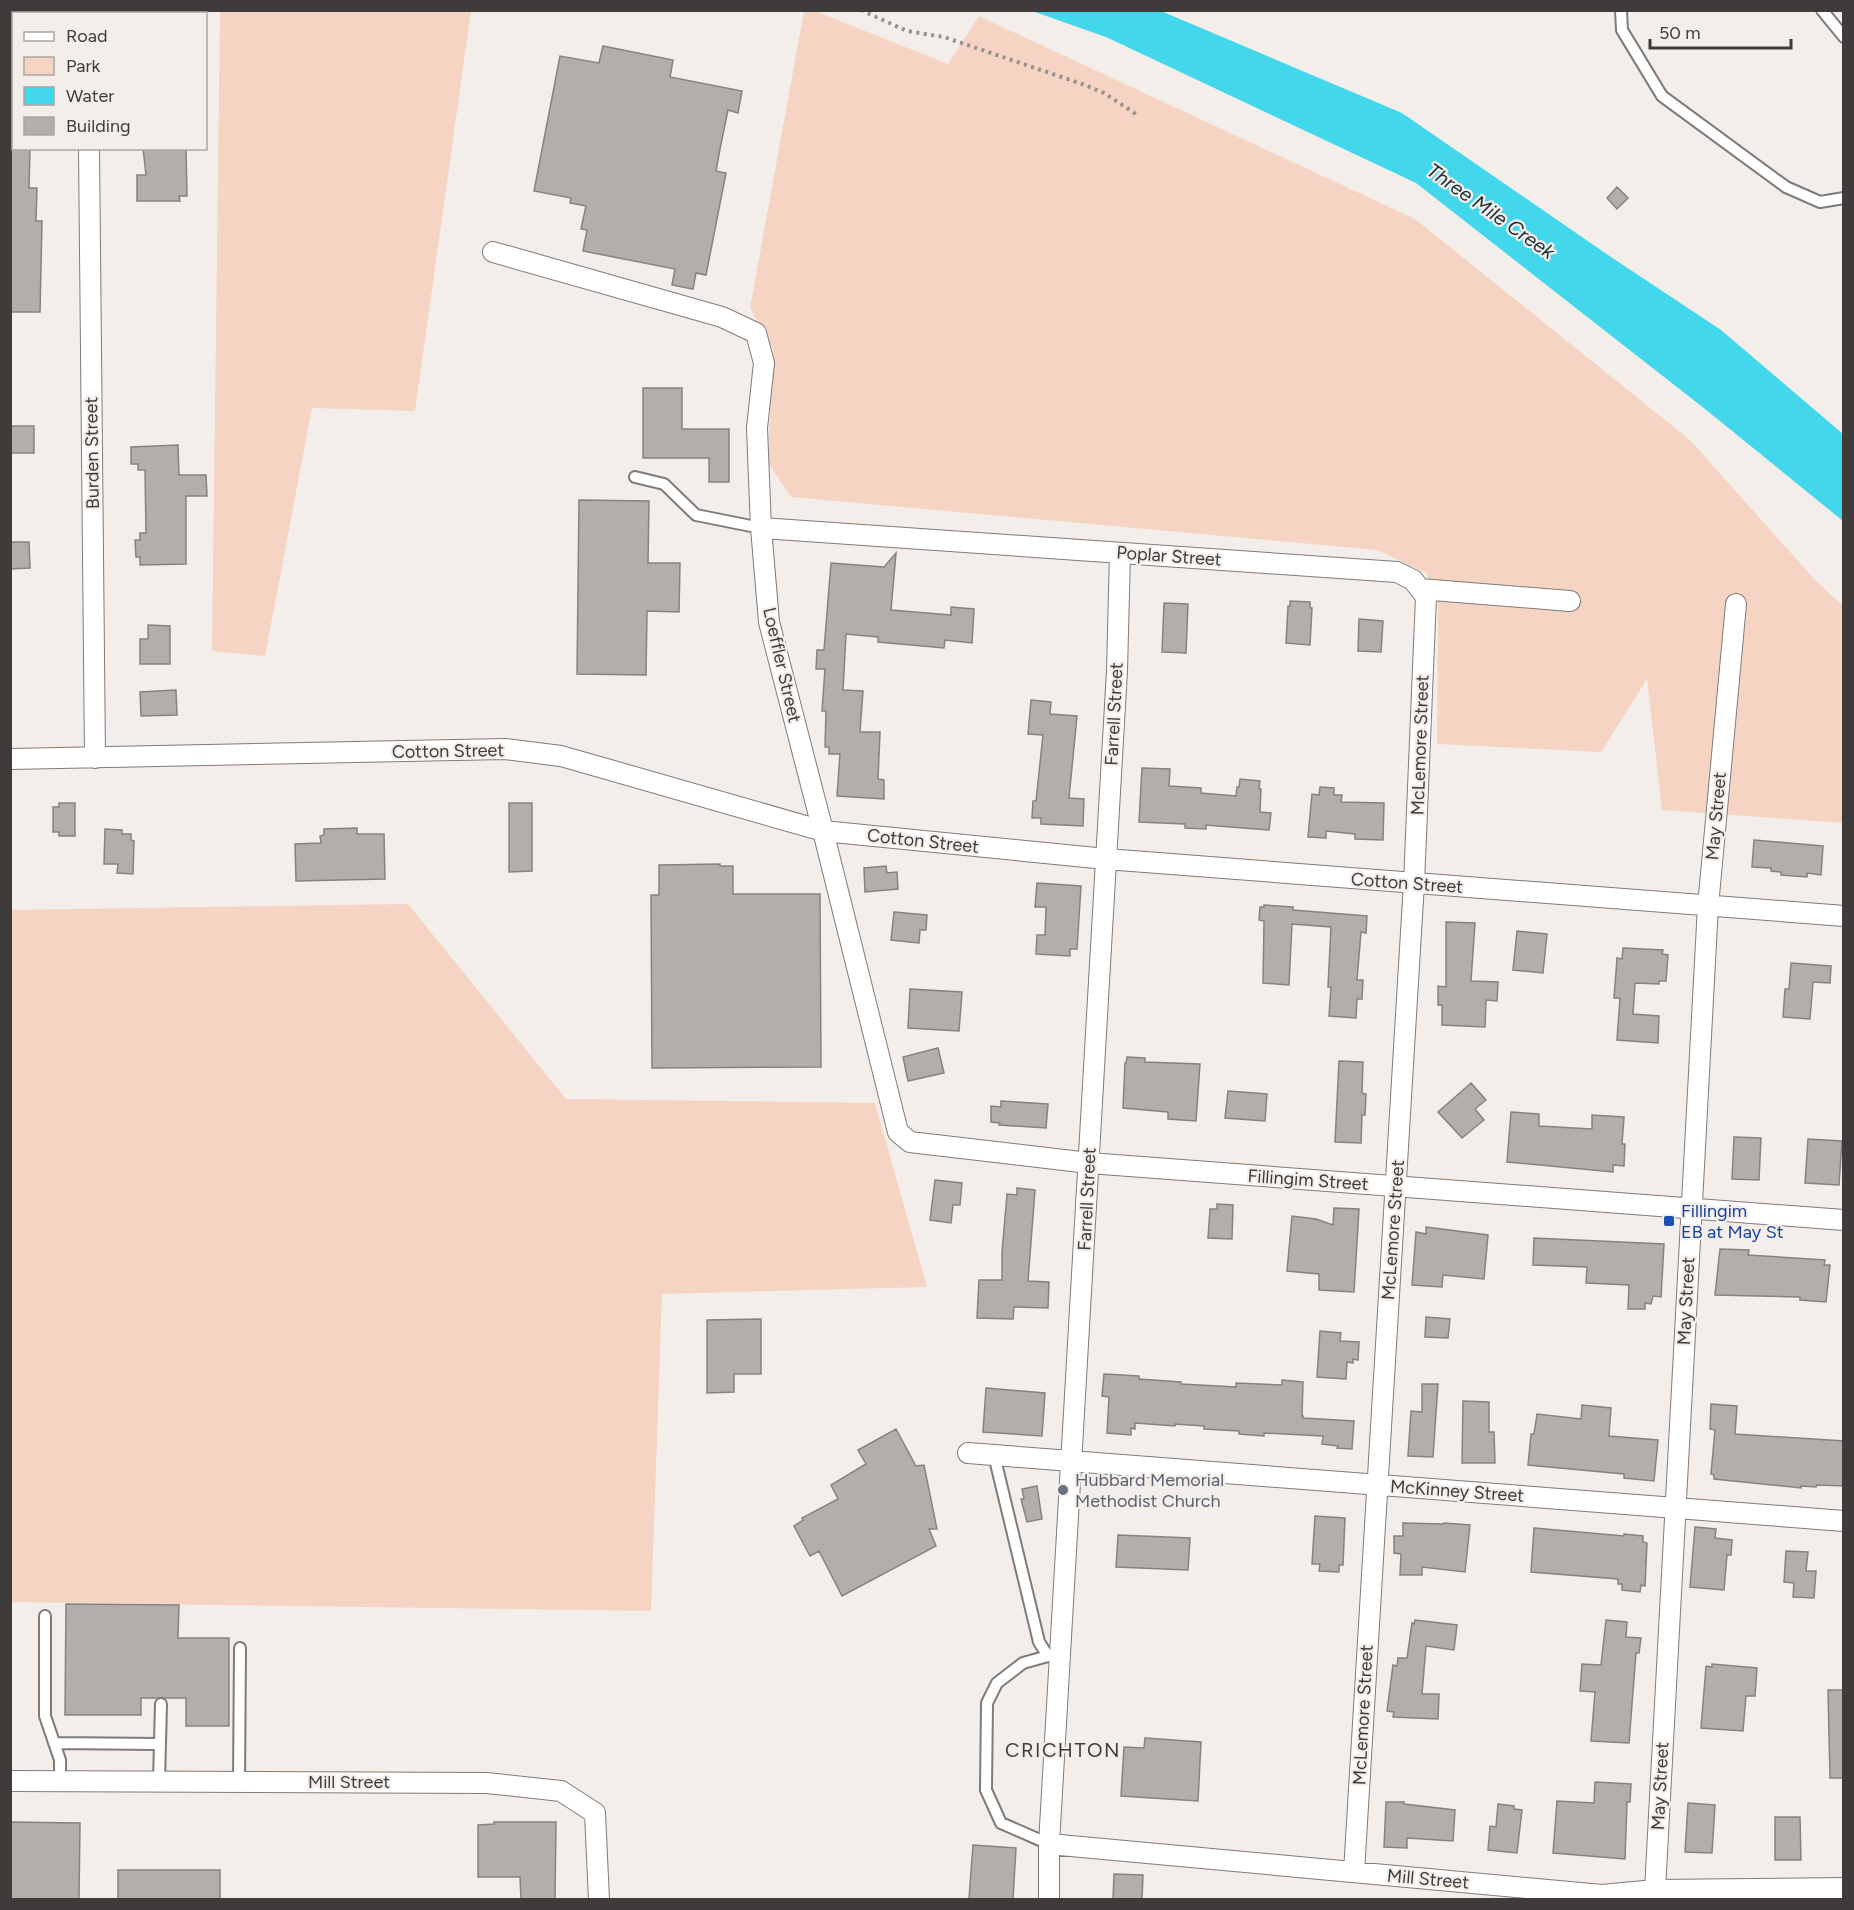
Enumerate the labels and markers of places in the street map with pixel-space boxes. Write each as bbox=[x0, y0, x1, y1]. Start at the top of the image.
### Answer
place label: Fillingim EB at May St bbox=[1681, 1200, 1784, 1243]
marker: Fillingim EB at May St bbox=[1662, 1214, 1676, 1228]
place label: Hubbard Memorial Methodist Church bbox=[1075, 1469, 1224, 1512]
marker: Hubbard Memorial Methodist Church bbox=[1056, 1483, 1070, 1497]

